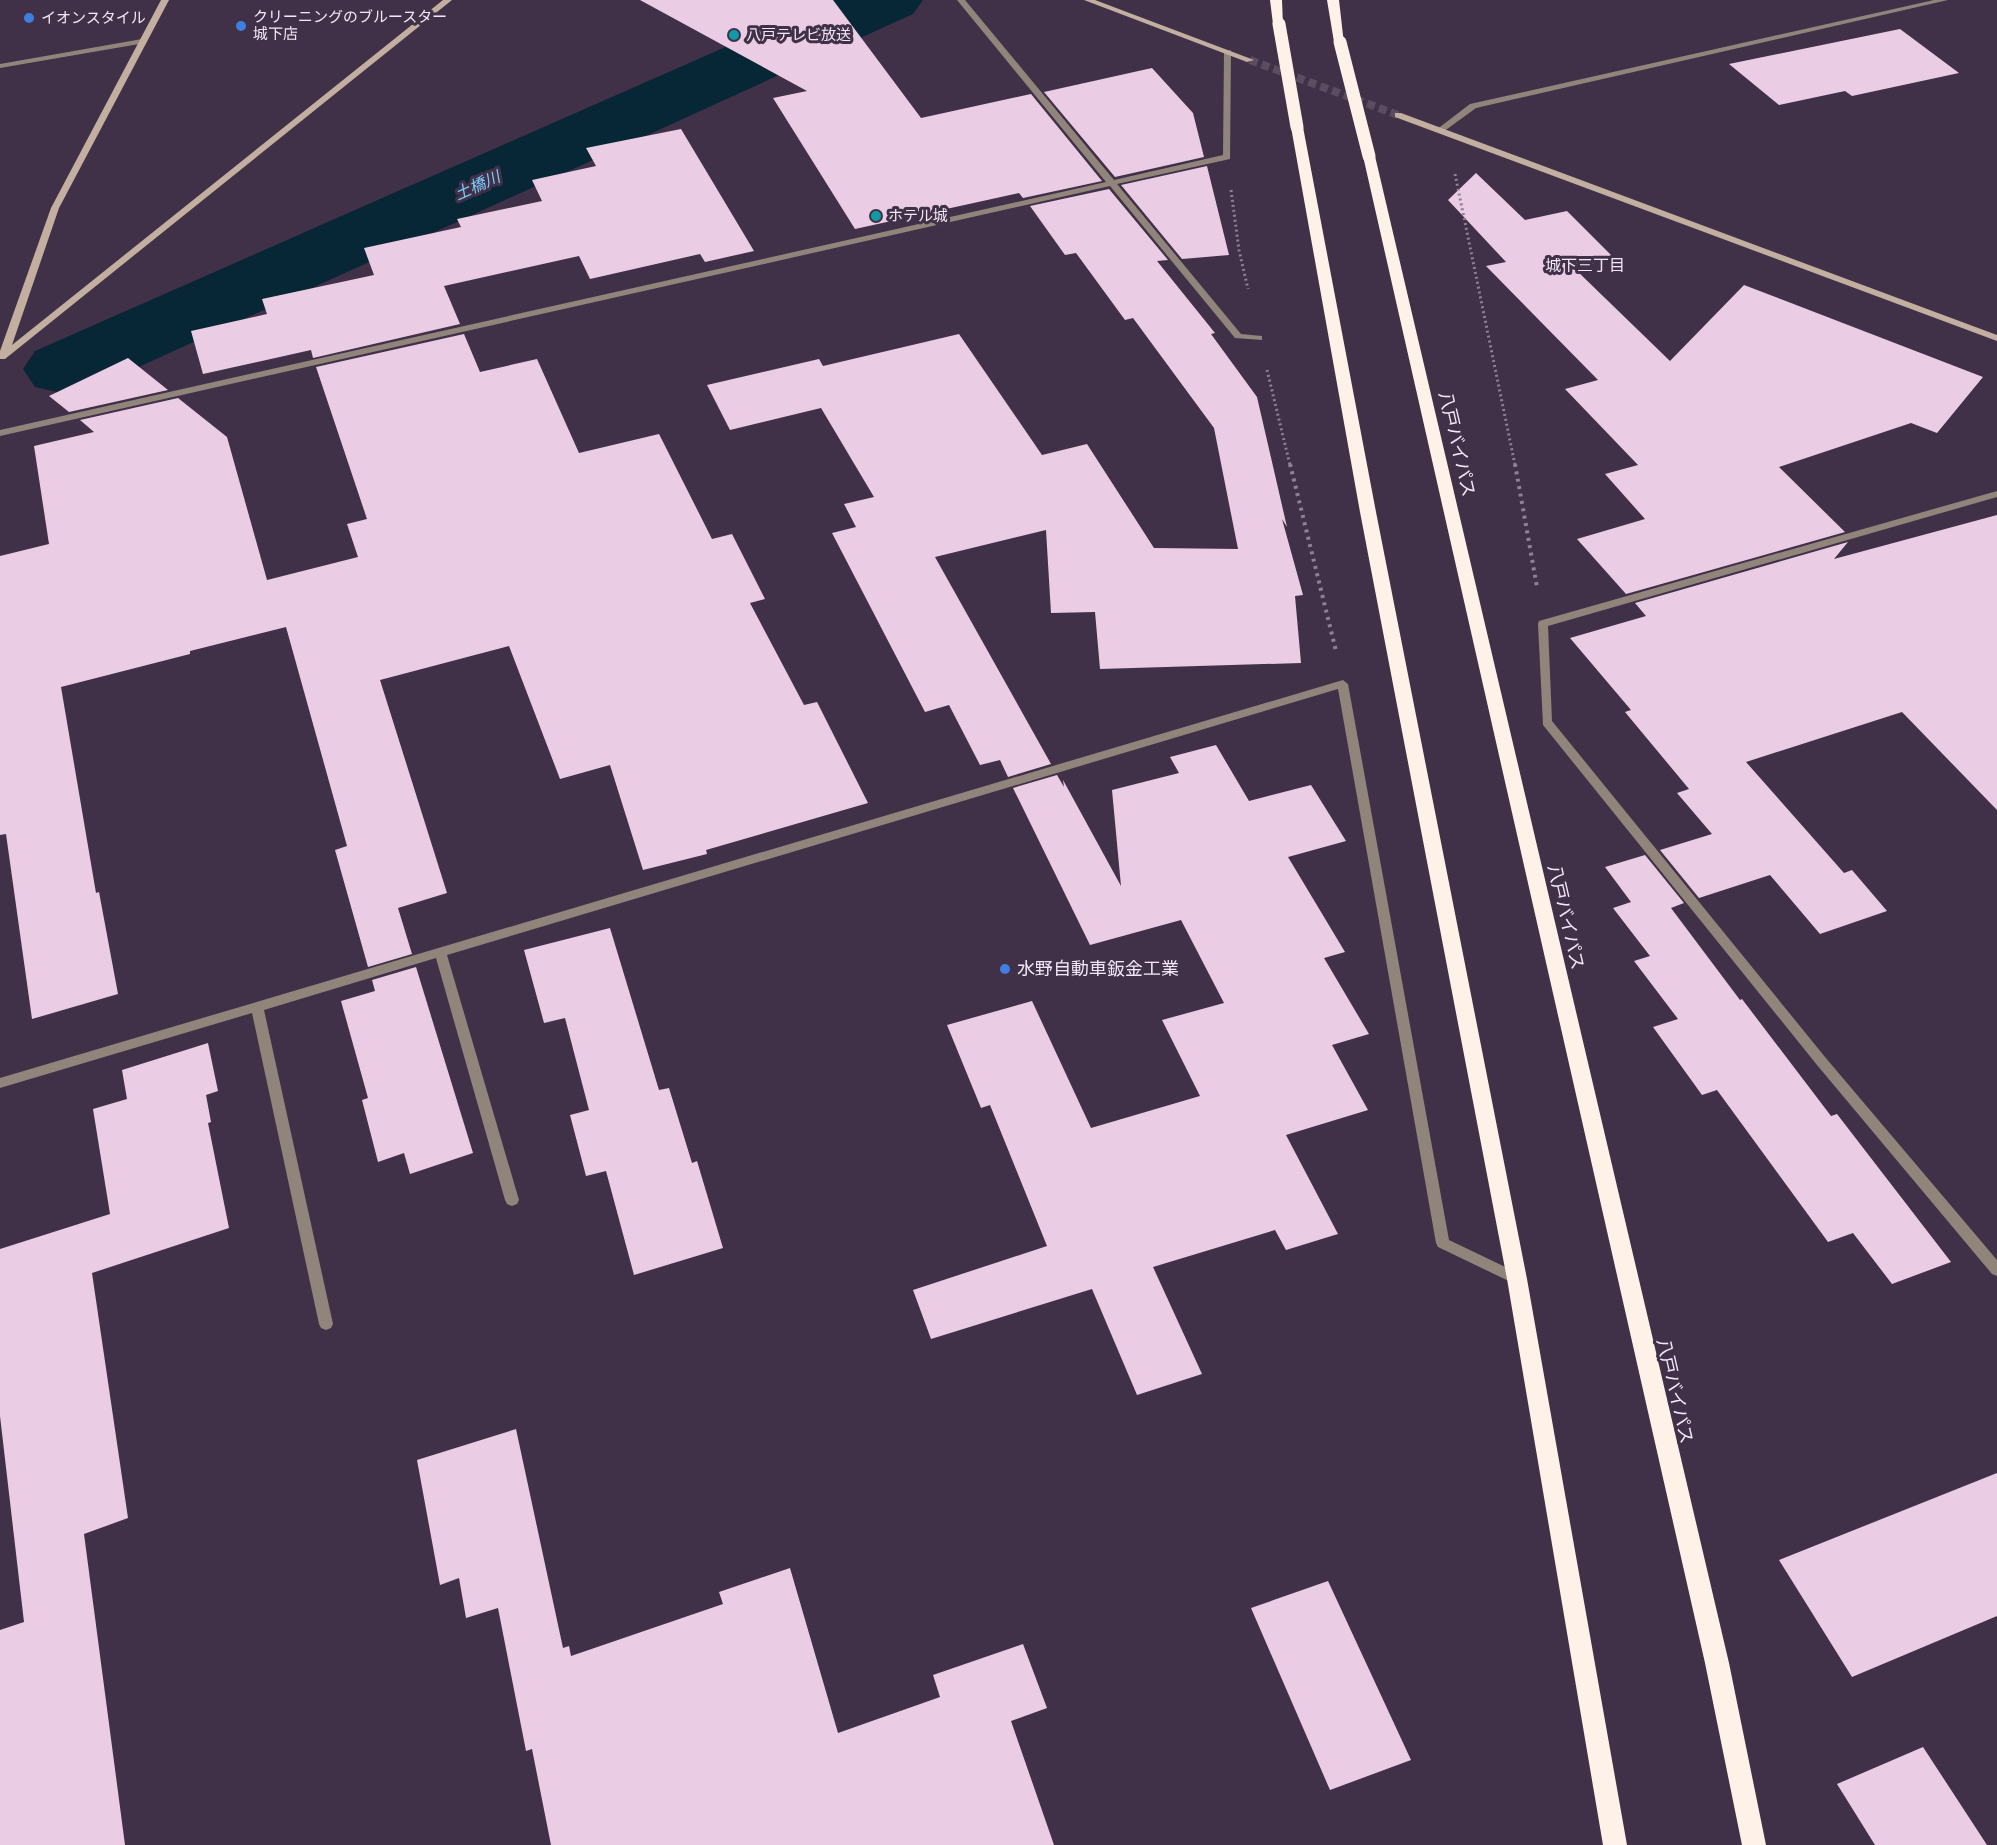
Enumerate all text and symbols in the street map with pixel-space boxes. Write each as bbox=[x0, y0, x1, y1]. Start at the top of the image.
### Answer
place label: クリーニングのブルースター 城下店 bbox=[253, 6, 447, 46]
place label: イオンスタイル bbox=[41, 7, 146, 30]
marker: イオンスタイル bbox=[22, 11, 36, 25]
marker: クリーニングのブルースター 城下店 bbox=[234, 19, 248, 33]
place label: 八戸テレビ放送 bbox=[746, 24, 851, 47]
marker: 八戸テレビ放送 bbox=[727, 28, 741, 42]
water label: 土橋川 bbox=[451, 164, 506, 207]
place label: ホテル城 bbox=[888, 205, 948, 228]
marker: ホテル城 bbox=[869, 209, 883, 223]
district label: 城下三丁目 bbox=[1545, 254, 1625, 278]
street label: 八戸バイパス bbox=[1431, 389, 1482, 500]
street label: 八戸バイパス bbox=[1540, 862, 1591, 973]
place label: 水野自動車鈑金工業 bbox=[1017, 956, 1179, 983]
marker: 水野自動車鈑金工業 bbox=[998, 962, 1012, 976]
street label: 八戸バイパス bbox=[1649, 1336, 1700, 1447]

